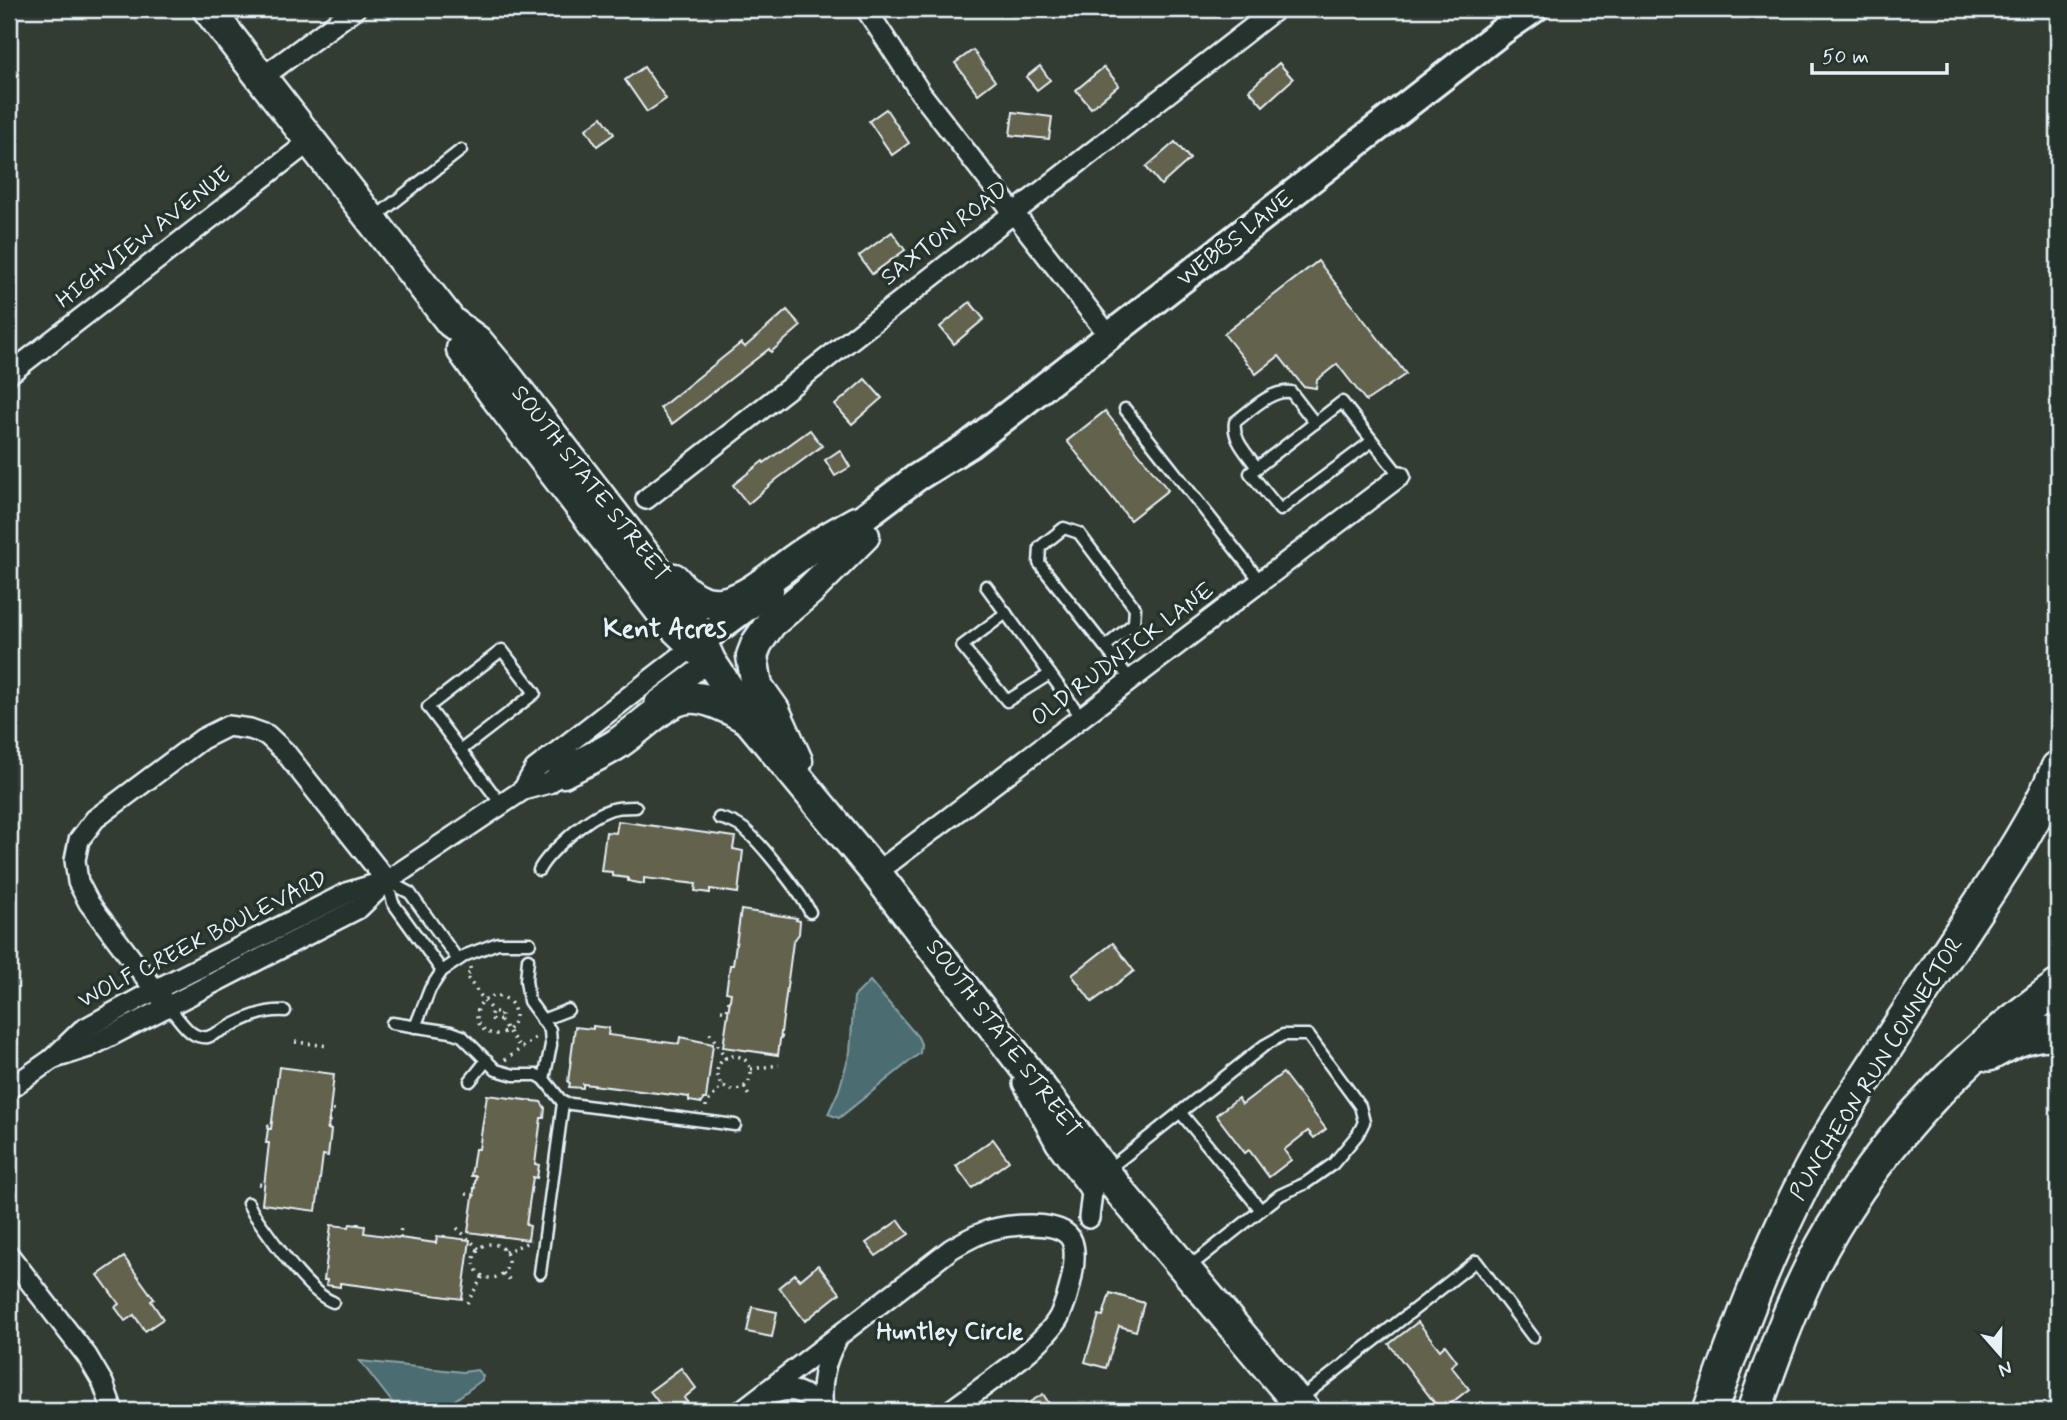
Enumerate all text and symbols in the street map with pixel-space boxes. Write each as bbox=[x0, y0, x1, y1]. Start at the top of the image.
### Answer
scale bar bbox=[1812, 32, 1946, 76]
text: 50 m bbox=[1822, 43, 1869, 71]
street label: HIGHVIEW AVENUE bbox=[50, 160, 238, 316]
street label: SAXTON ROAD bbox=[875, 175, 1015, 293]
street label: WEBBS LANE bbox=[1171, 184, 1301, 294]
street label: SOUTH STATE STREET bbox=[504, 380, 676, 588]
street label: OLD RUDNICK LANE bbox=[1025, 576, 1221, 734]
district label: Kent Acres bbox=[603, 613, 727, 647]
street label: WOLF CREEK BOULEVARD bbox=[73, 864, 333, 1016]
street label: PUNCHEON RUN CONNECTOR bbox=[1783, 932, 1971, 1206]
street label: SOUTH STATE STREET bbox=[918, 934, 1088, 1144]
district label: Huntley Circle bbox=[876, 1317, 1024, 1348]
north arrow bbox=[1966, 1318, 2036, 1388]
text: N bbox=[1995, 1355, 2016, 1382]

